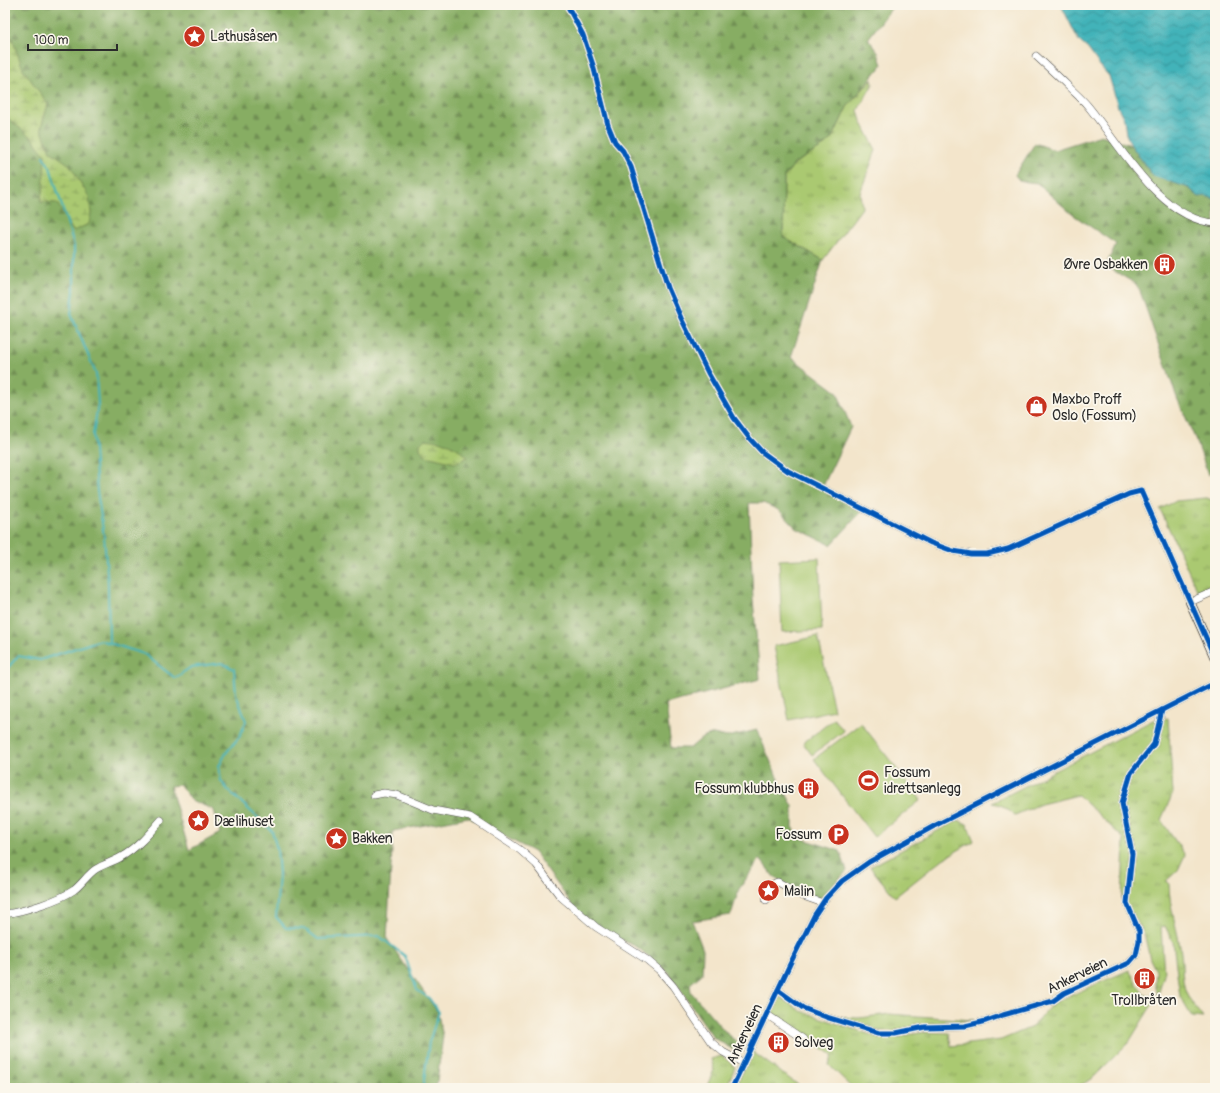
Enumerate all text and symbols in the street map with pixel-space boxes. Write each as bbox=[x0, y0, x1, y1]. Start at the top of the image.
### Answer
place icon: Lathusåsen bbox=[181, 23, 207, 49]
scale bar bbox=[28, 26, 117, 52]
place label: Lathusåsen bbox=[210, 28, 278, 45]
text: 100 m bbox=[34, 33, 69, 48]
building icon: Øvre Osbakken bbox=[1151, 251, 1177, 277]
place label: Øvre Osbakken bbox=[1063, 256, 1148, 273]
place label: Maxbo Proff Oslo (Fossum) bbox=[1052, 391, 1137, 424]
shop icon: Maxbo Proff Oslo (Fossum) bbox=[1023, 394, 1049, 420]
place label: Fossum idrettsanlegg bbox=[884, 764, 961, 797]
sports icon: Fossum idrettsanlegg bbox=[855, 767, 881, 793]
building icon: Fossum klubbhus bbox=[796, 775, 822, 801]
place label: Fossum klubbhus bbox=[695, 780, 795, 797]
place icon: Dælihuset bbox=[186, 808, 212, 834]
place label: Dælihuset bbox=[214, 813, 274, 830]
parking icon: Fossum bbox=[825, 821, 851, 847]
place icon: Bakken bbox=[324, 825, 350, 851]
place label: Fossum bbox=[775, 826, 822, 843]
place label: Bakken bbox=[352, 830, 393, 847]
place icon: Malin bbox=[755, 878, 781, 904]
place label: Malin bbox=[784, 883, 814, 900]
street label: Ankerveien bbox=[1044, 954, 1110, 997]
building icon: Trollbråten bbox=[1131, 965, 1157, 991]
place label: Trollbråten bbox=[1111, 992, 1177, 1009]
street label: Ankerveien bbox=[723, 1001, 766, 1067]
building icon: Solveg bbox=[766, 1029, 792, 1055]
place label: Solveg bbox=[794, 1034, 833, 1051]

